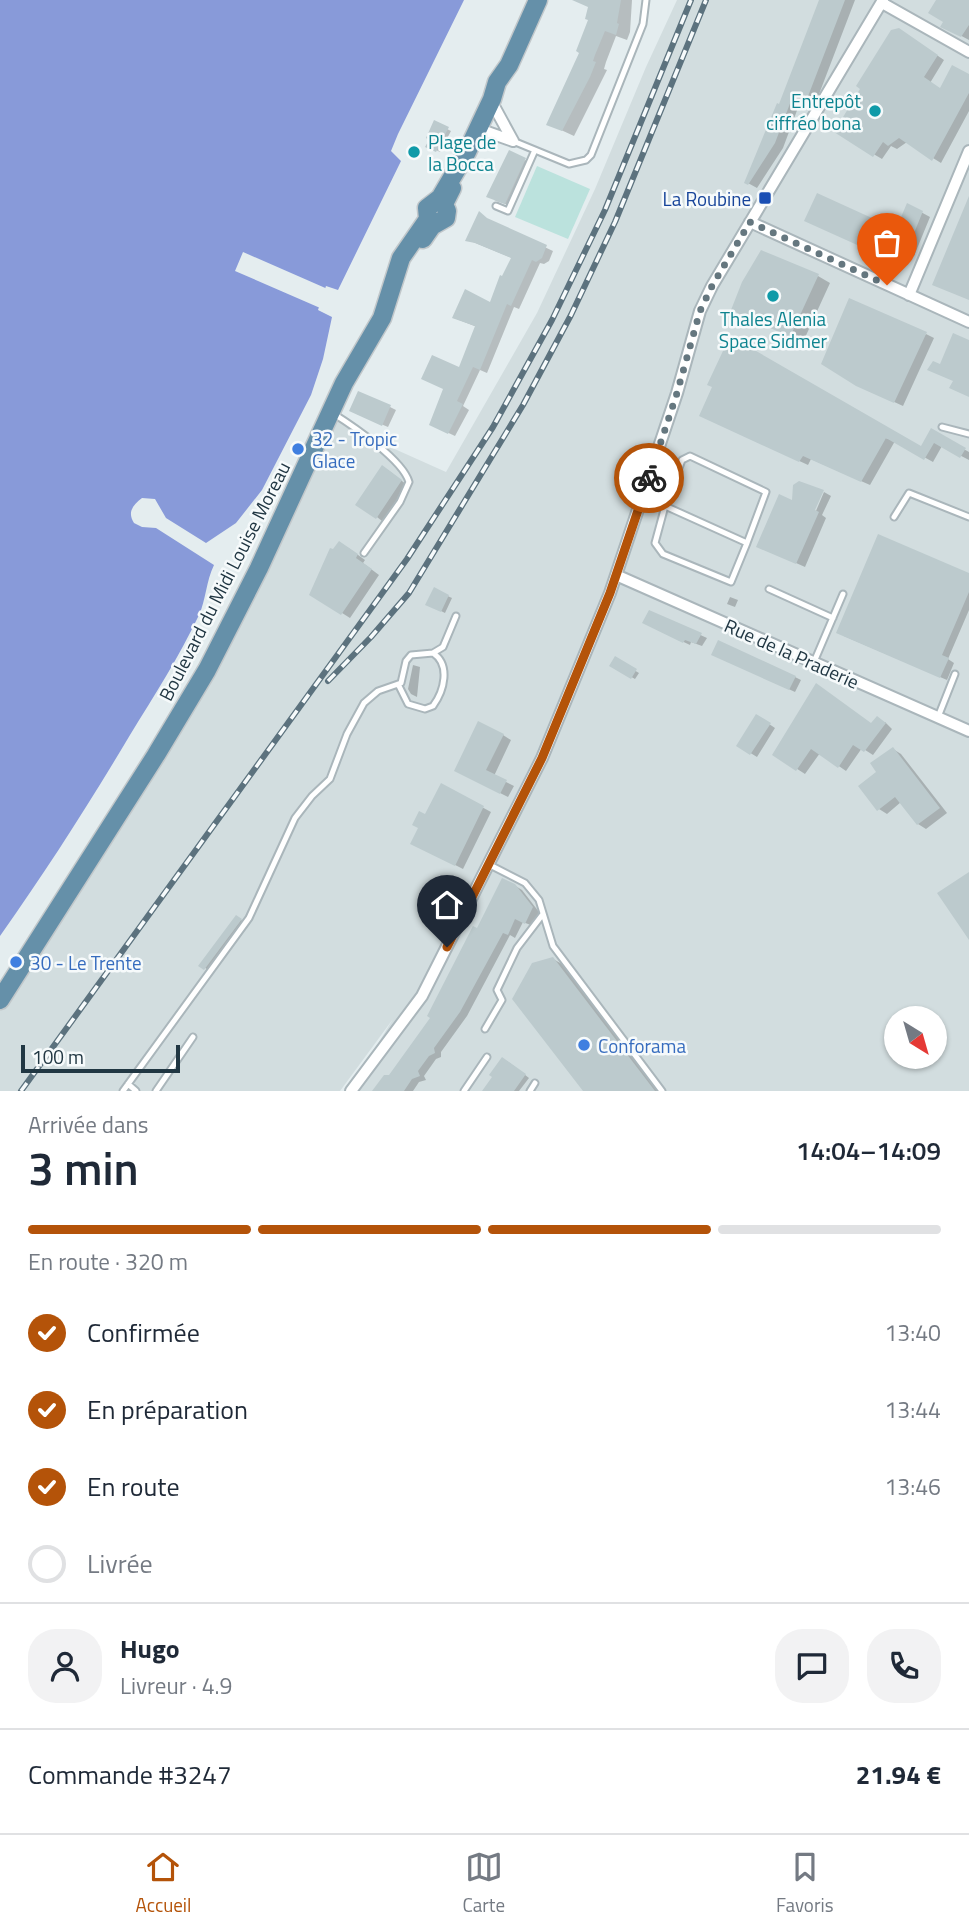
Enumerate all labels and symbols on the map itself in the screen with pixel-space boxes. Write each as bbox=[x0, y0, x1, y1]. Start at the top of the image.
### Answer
place label: Entrepôt ciffréo bona bbox=[766, 86, 861, 137]
marker: Entrepôt ciffréo bona bbox=[867, 103, 883, 119]
place label: Plage de la Bocca bbox=[428, 127, 496, 178]
marker: Plage de la Bocca bbox=[406, 144, 422, 160]
place label: La Roubine bbox=[663, 184, 751, 213]
marker: La Roubine bbox=[757, 190, 773, 206]
pin bbox=[857, 213, 917, 285]
marker: Thales Alenia Space Sidmer bbox=[765, 288, 781, 304]
place label: Thales Alenia Space Sidmer bbox=[719, 304, 828, 355]
place label: 32 - Tropic Glace bbox=[312, 424, 397, 475]
marker: 32 - Tropic Glace bbox=[290, 441, 306, 457]
courier bbox=[614, 443, 684, 513]
street label: Boulevard du Midi Louise Moreau bbox=[151, 456, 297, 706]
street label: Rue de la Praderie bbox=[720, 610, 864, 696]
pin bbox=[417, 875, 477, 947]
place label: 30 - Le Trente bbox=[30, 948, 142, 977]
marker: 30 - Le Trente bbox=[8, 954, 24, 970]
north arrow bbox=[884, 1006, 947, 1069]
place label: Conforama bbox=[598, 1031, 687, 1060]
marker: Conforama bbox=[576, 1037, 592, 1053]
scale bar bbox=[21, 1042, 180, 1074]

